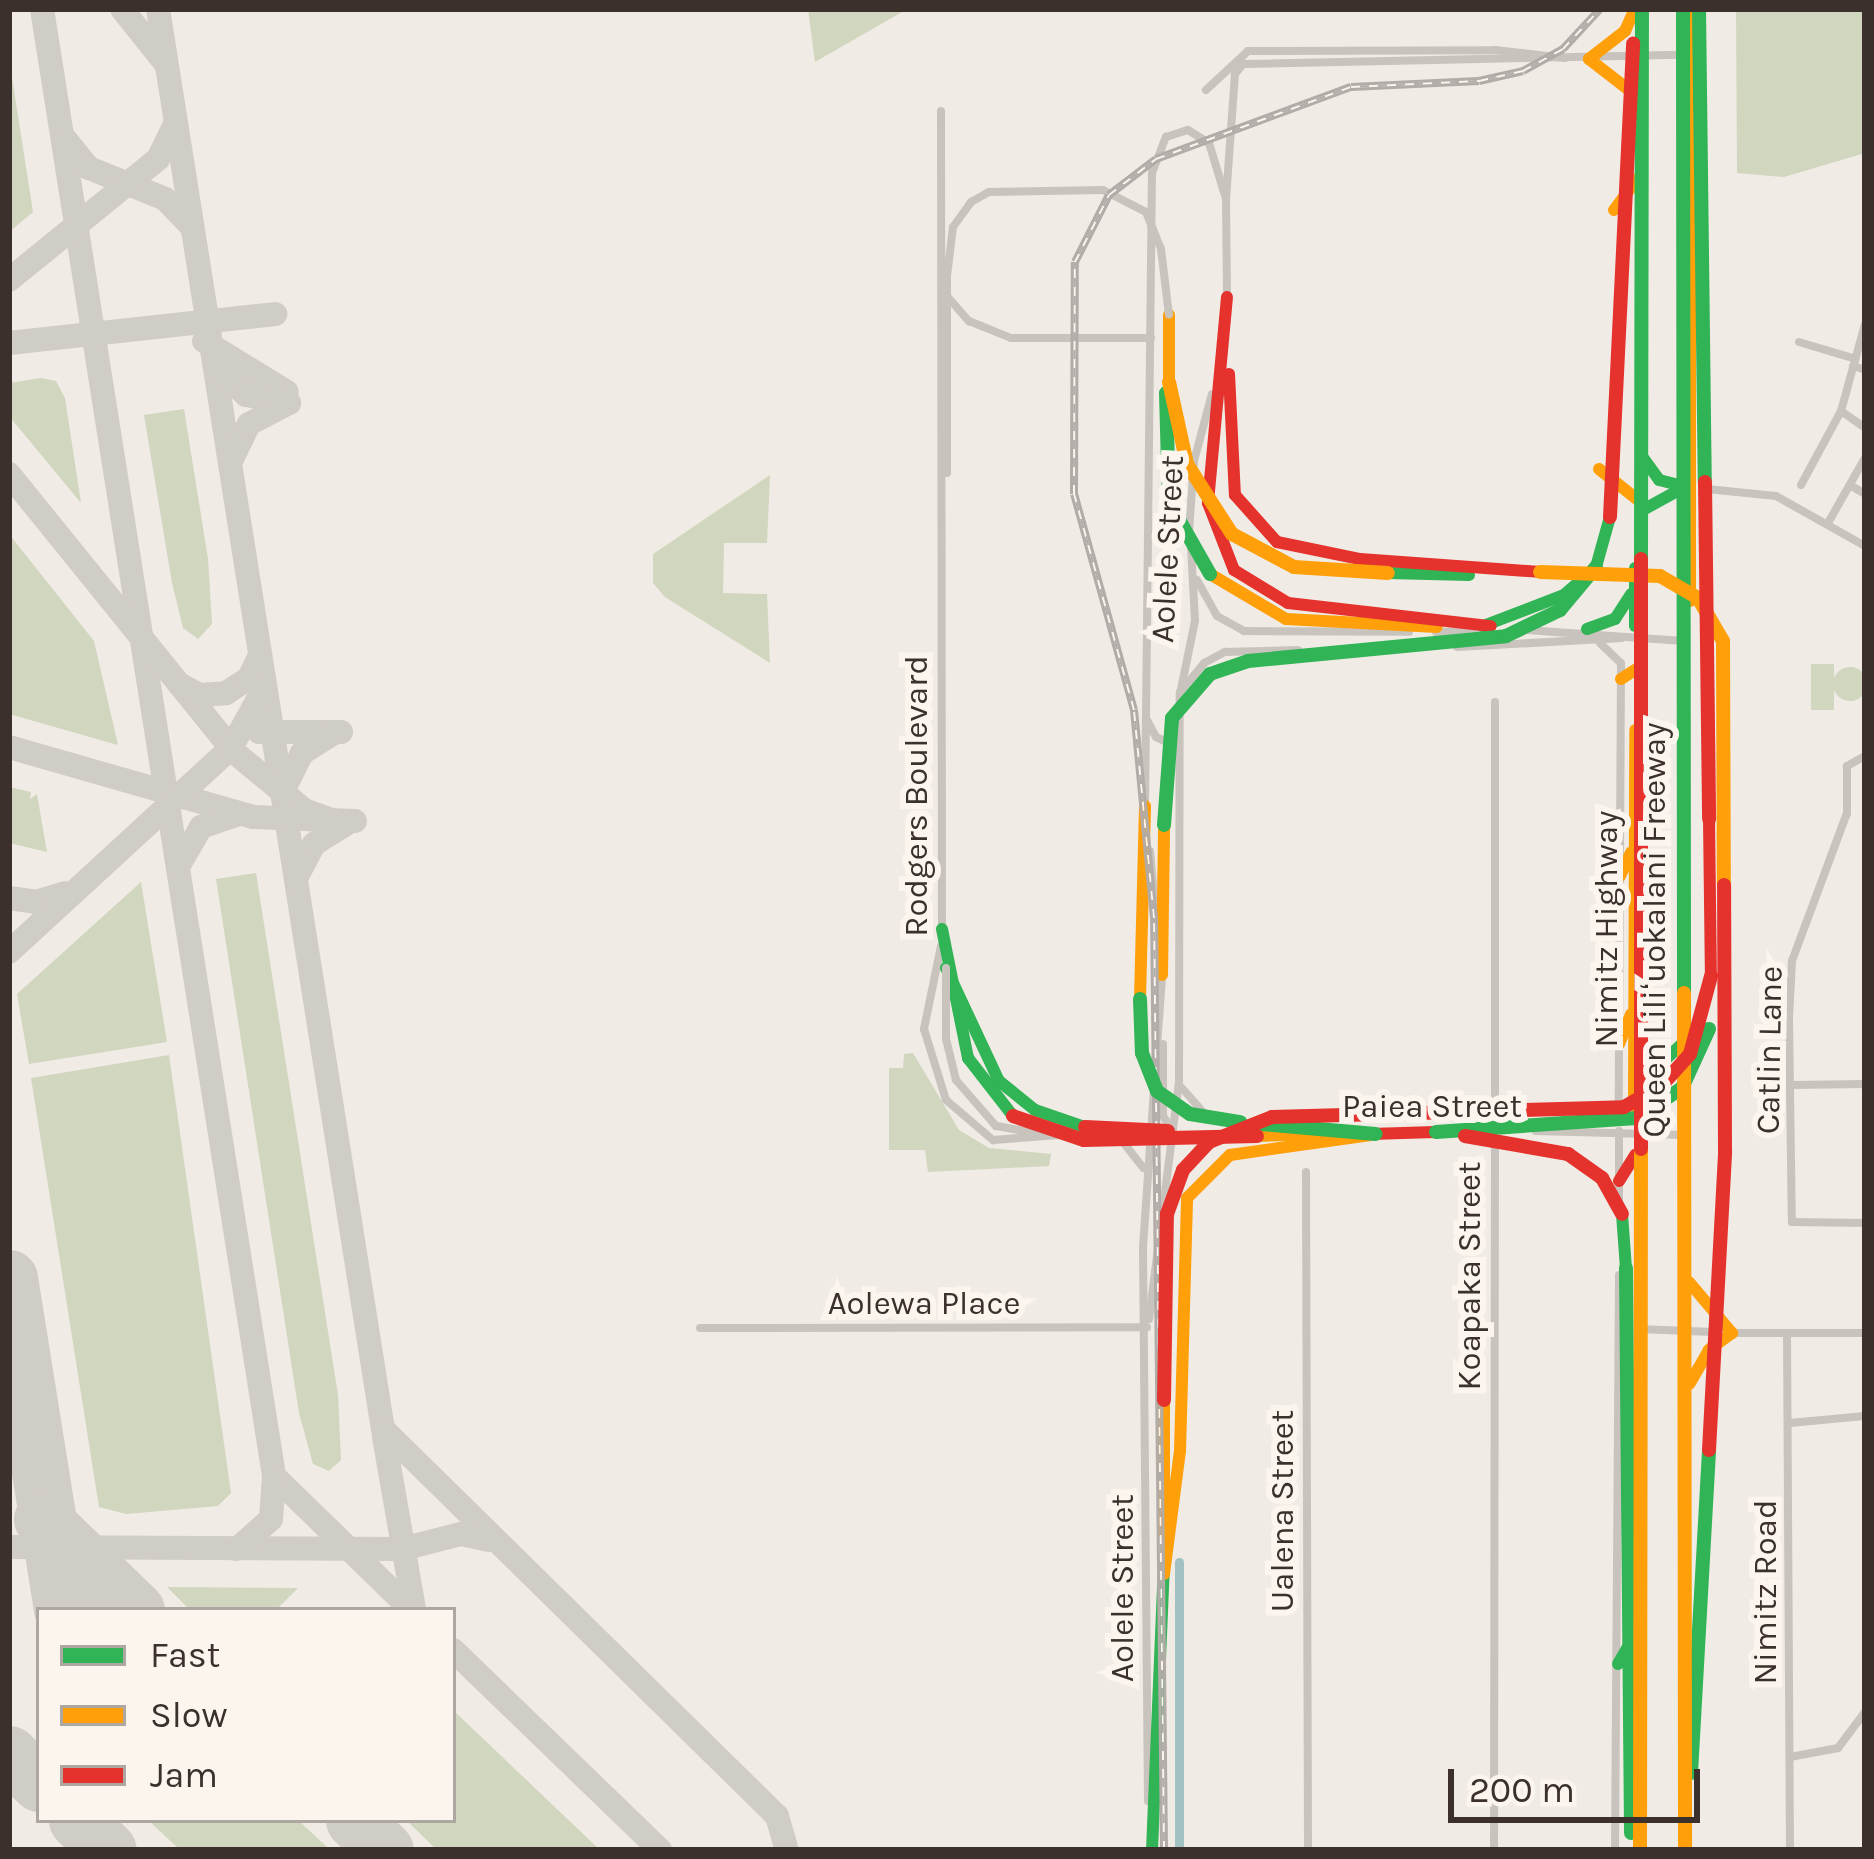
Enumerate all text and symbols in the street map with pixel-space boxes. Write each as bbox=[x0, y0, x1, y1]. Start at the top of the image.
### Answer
street label: Aolele Street bbox=[1143, 454, 1193, 644]
street label: Rodgers Boulevard bbox=[897, 655, 937, 937]
street label: Queen Liliʻuokalani Freeway bbox=[1635, 722, 1675, 1138]
street label: Nimitz Highway bbox=[1587, 811, 1627, 1047]
street label: Catlin Lane bbox=[1749, 966, 1791, 1134]
street label: Paiea Street bbox=[1342, 1087, 1522, 1127]
street label: Koapaka Street bbox=[1450, 1162, 1490, 1390]
street label: Aolewa Place bbox=[828, 1284, 1020, 1324]
street label: Ualena Street bbox=[1263, 1410, 1303, 1612]
street label: Aolele Street bbox=[1103, 1494, 1143, 1682]
street label: Nimitz Road bbox=[1746, 1500, 1786, 1684]
legend bbox=[36, 1607, 456, 1823]
text: Fast bbox=[150, 1634, 220, 1676]
text: Slow bbox=[150, 1694, 228, 1736]
scale bar bbox=[1454, 1745, 1706, 1819]
text: Jam bbox=[150, 1754, 218, 1796]
text: 200 m bbox=[1469, 1769, 1575, 1811]

